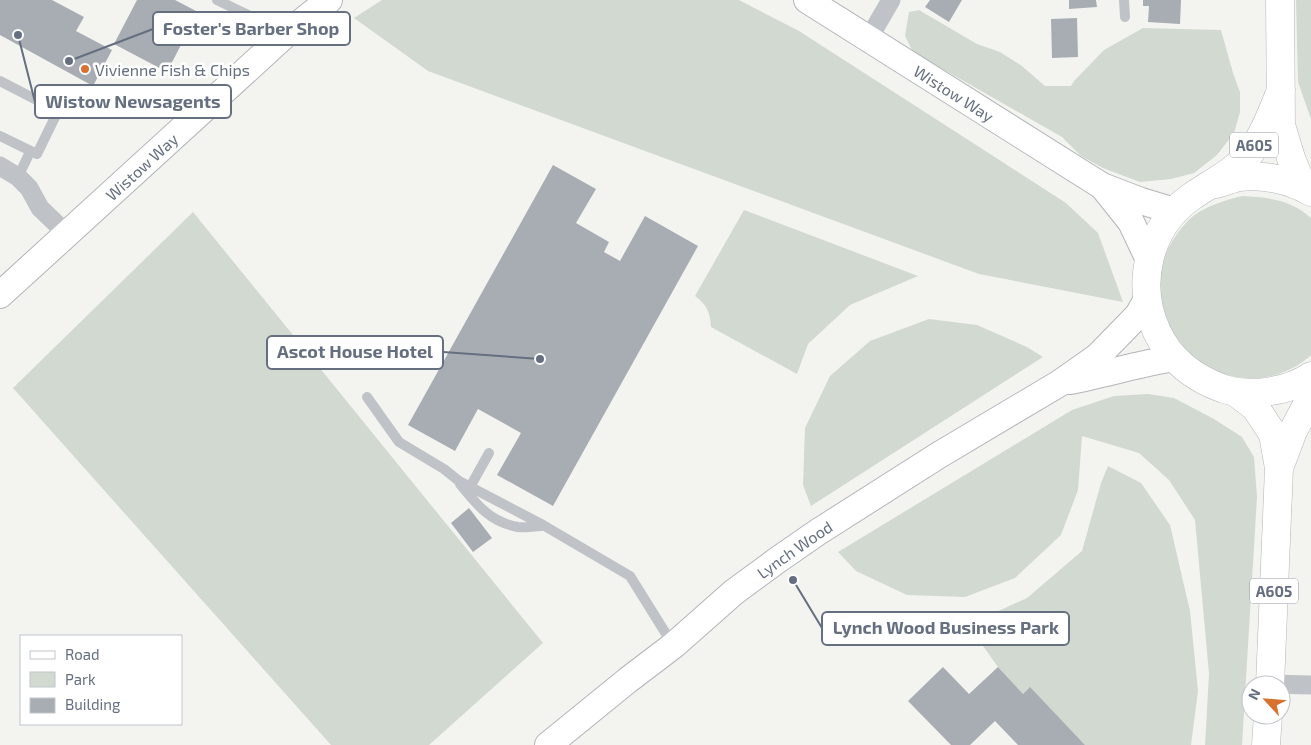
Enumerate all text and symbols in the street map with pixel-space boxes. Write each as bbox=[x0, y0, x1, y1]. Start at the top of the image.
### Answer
callout: Foster's Barber Shop bbox=[153, 12, 350, 45]
text: Foster's Barber Shop bbox=[163, 17, 340, 39]
place label: Vivienne Fish & Chips bbox=[95, 60, 250, 79]
street label: Wistow Way bbox=[911, 61, 998, 125]
marker: Vivienne Fish & Chips bbox=[79, 63, 91, 75]
callout: Wistow Newsagents bbox=[35, 85, 231, 118]
text: Wistow Newsagents bbox=[45, 90, 221, 112]
street label: Wistow Way bbox=[101, 128, 181, 204]
road number: A605 bbox=[1230, 132, 1278, 158]
callout: Ascot House Hotel bbox=[267, 336, 443, 369]
text: Ascot House Hotel bbox=[277, 340, 433, 362]
street label: Lynch Wood bbox=[753, 516, 835, 582]
road number: A605 bbox=[1250, 578, 1298, 604]
callout: Lynch Wood Business Park bbox=[822, 612, 1069, 645]
text: Lynch Wood Business Park bbox=[833, 616, 1059, 638]
legend bbox=[20, 635, 182, 725]
text: Road bbox=[65, 645, 100, 663]
text: Park bbox=[65, 670, 96, 688]
north arrow bbox=[1241, 675, 1291, 725]
text: N bbox=[1244, 686, 1264, 702]
text: Building bbox=[65, 695, 121, 713]

